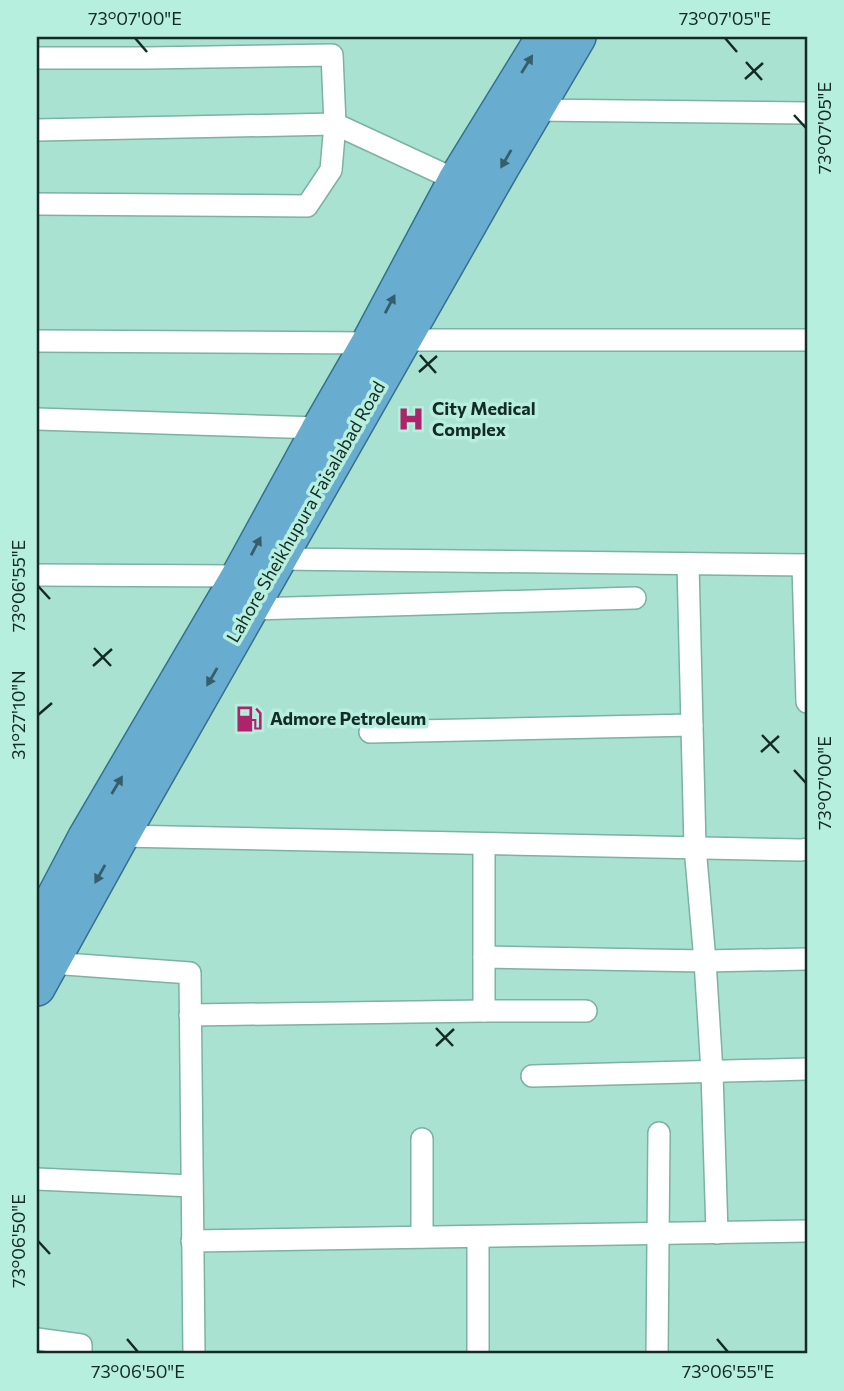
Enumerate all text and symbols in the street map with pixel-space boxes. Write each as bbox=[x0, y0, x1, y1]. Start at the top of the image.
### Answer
text: 73°07'00"E bbox=[88, 7, 182, 29]
text: 73°07'05"E bbox=[679, 7, 771, 29]
one-way arrow bbox=[521, 54, 534, 73]
text: 73°07'05"E bbox=[813, 82, 835, 174]
one-way arrow bbox=[500, 149, 512, 169]
one-way arrow bbox=[384, 294, 396, 314]
street label: Lahore Sheikhupura Faisalabad Road bbox=[221, 377, 389, 646]
place label: City Medical Complex bbox=[432, 397, 536, 440]
hospital icon: City Medical Complex bbox=[396, 404, 426, 434]
one-way arrow bbox=[250, 536, 262, 555]
text: 73°06'55"E bbox=[7, 540, 29, 632]
one-way arrow bbox=[206, 667, 219, 686]
text: 31°27'10"N bbox=[7, 670, 29, 760]
fuel station icon: Admore Petroleum bbox=[234, 704, 264, 734]
place label: Admore Petroleum bbox=[270, 707, 426, 729]
text: 73°07'00"E bbox=[813, 736, 835, 830]
one-way arrow bbox=[111, 775, 123, 794]
one-way arrow bbox=[94, 865, 106, 884]
text: 73°06'50"E bbox=[7, 1194, 29, 1288]
text: 73°06'50"E bbox=[91, 1360, 185, 1382]
text: 73°06'55"E bbox=[682, 1360, 774, 1382]

